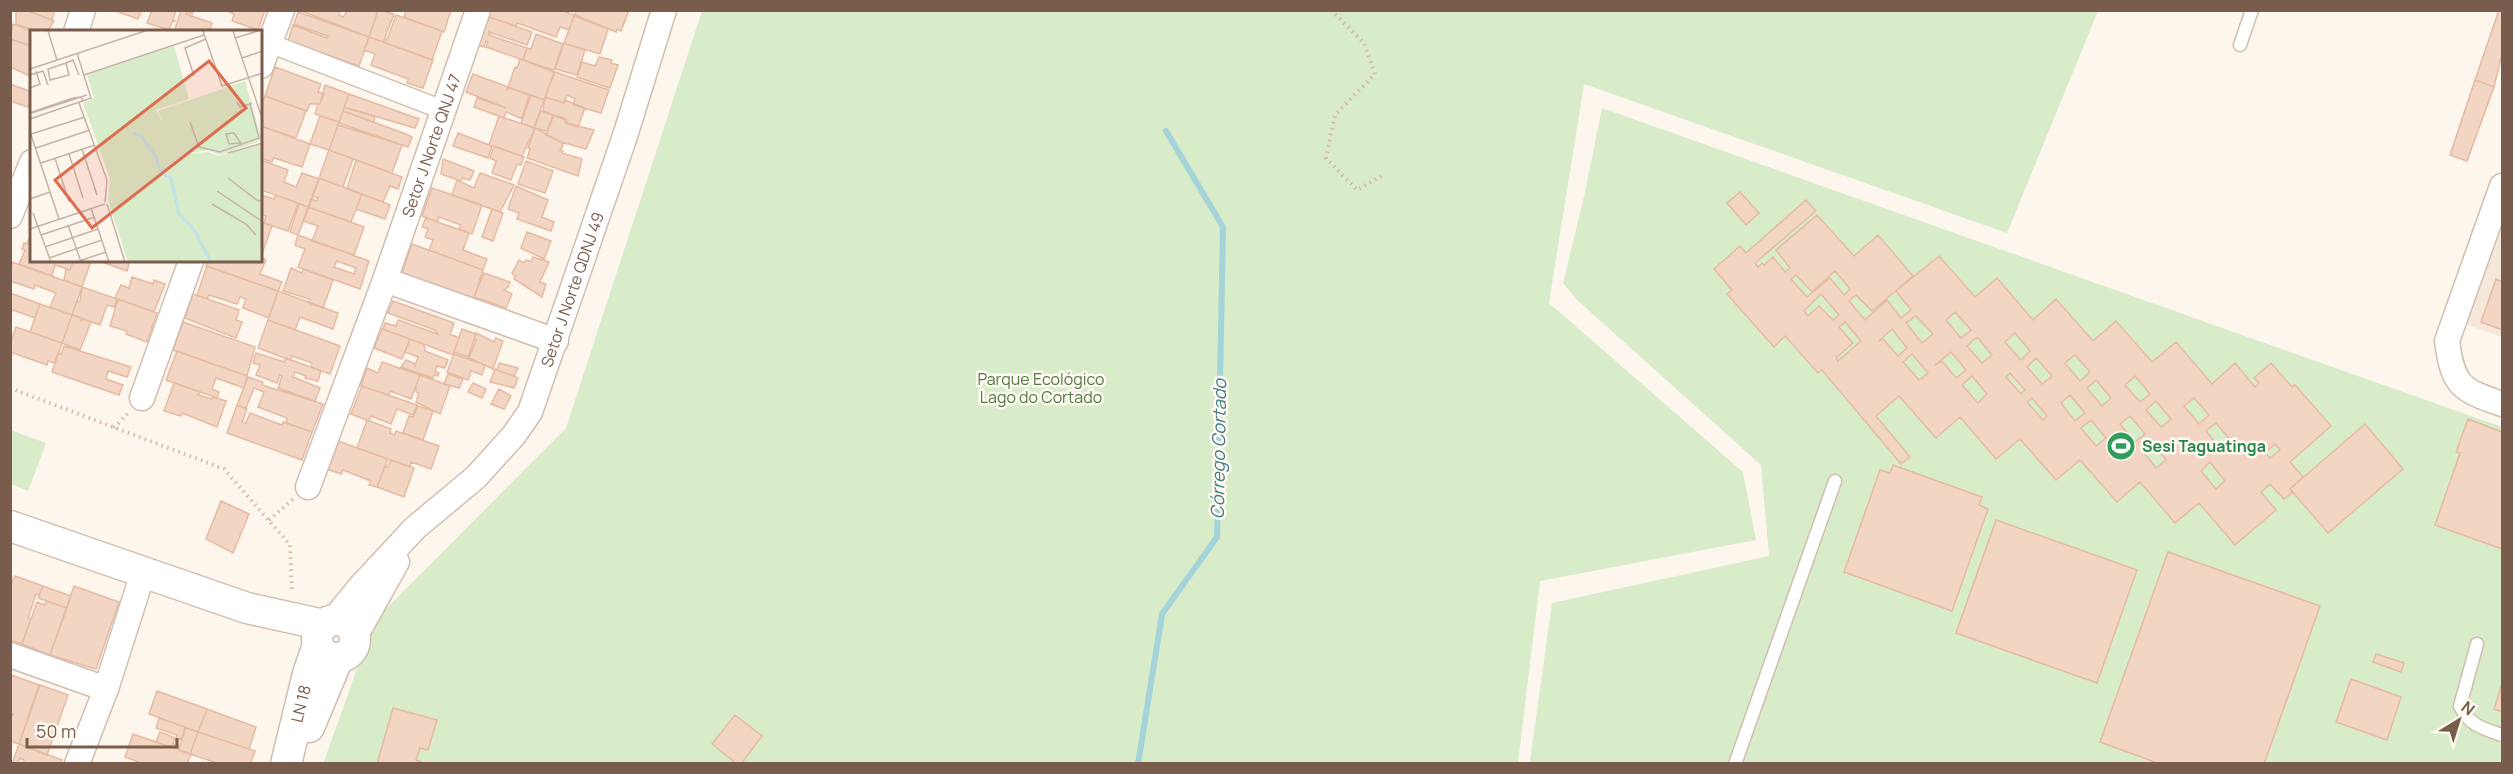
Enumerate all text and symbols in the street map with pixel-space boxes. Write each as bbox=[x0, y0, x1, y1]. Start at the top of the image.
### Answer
inset map bbox=[30, 30, 262, 262]
street label: Setor J Norte QNJ 47 bbox=[396, 71, 466, 220]
street label: Setor J Norte QDNJ 49 bbox=[535, 209, 609, 370]
park label: Parque Ecológico Lago do Cortado bbox=[977, 368, 1105, 408]
water label: Córrego Cortado bbox=[1205, 377, 1231, 519]
sports icon: Sesi Taguatinga bbox=[2105, 430, 2137, 462]
place label: Sesi Taguatinga bbox=[2142, 435, 2266, 457]
street label: LN 18 bbox=[286, 683, 316, 725]
north arrow bbox=[2429, 690, 2489, 750]
text: N bbox=[2457, 696, 2480, 720]
scale bar bbox=[27, 711, 177, 749]
text: 50 m bbox=[36, 719, 76, 743]

